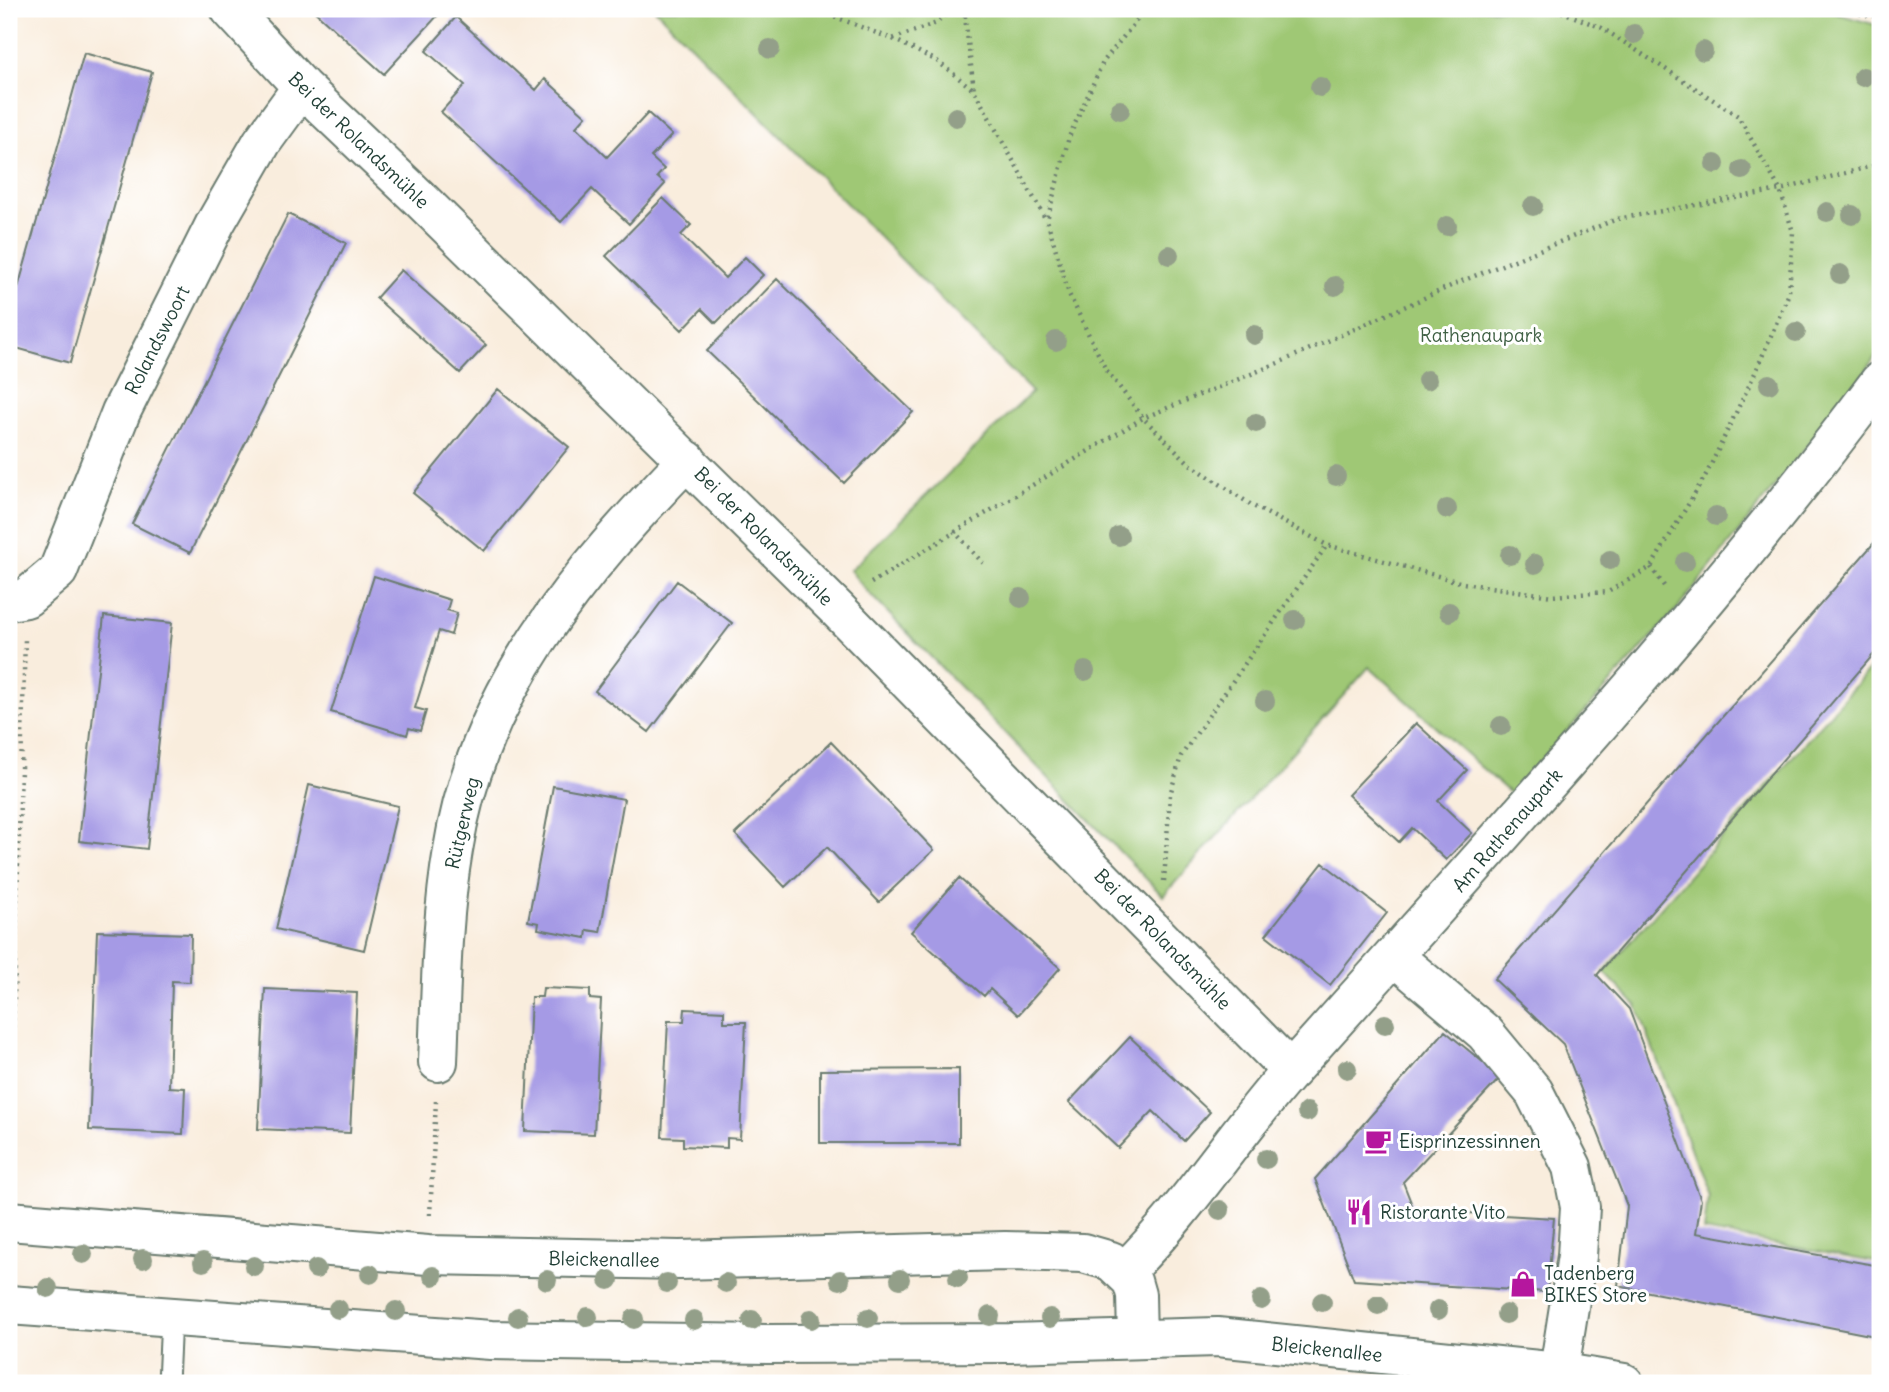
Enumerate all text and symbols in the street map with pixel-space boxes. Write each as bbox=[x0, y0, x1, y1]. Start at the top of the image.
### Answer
street label: Bei der Rolandsmühle bbox=[284, 67, 434, 213]
street label: Rolandswoort bbox=[119, 282, 195, 398]
park label: Rathenaupark bbox=[1420, 323, 1543, 347]
street label: Bei der Rolandsmühle bbox=[689, 461, 839, 611]
street label: Am Rathenaupark bbox=[1447, 763, 1567, 897]
street label: Rütgerweg bbox=[440, 775, 484, 871]
street label: Bei der Rolandsmühle bbox=[1090, 864, 1236, 1014]
cafe icon: Eisprinzessinnen bbox=[1363, 1126, 1393, 1156]
place label: Eisprinzessinnen bbox=[1399, 1129, 1541, 1153]
restaurant icon: Ristorante Vito bbox=[1344, 1197, 1374, 1227]
place label: Ristorante Vito bbox=[1380, 1200, 1505, 1224]
street label: Bleickenallee bbox=[548, 1246, 660, 1272]
place label: Tadenberg BIKES Store bbox=[1544, 1261, 1647, 1307]
shop icon: Tadenberg BIKES Store bbox=[1508, 1269, 1538, 1299]
street label: Bleickenallee bbox=[1270, 1331, 1384, 1367]

